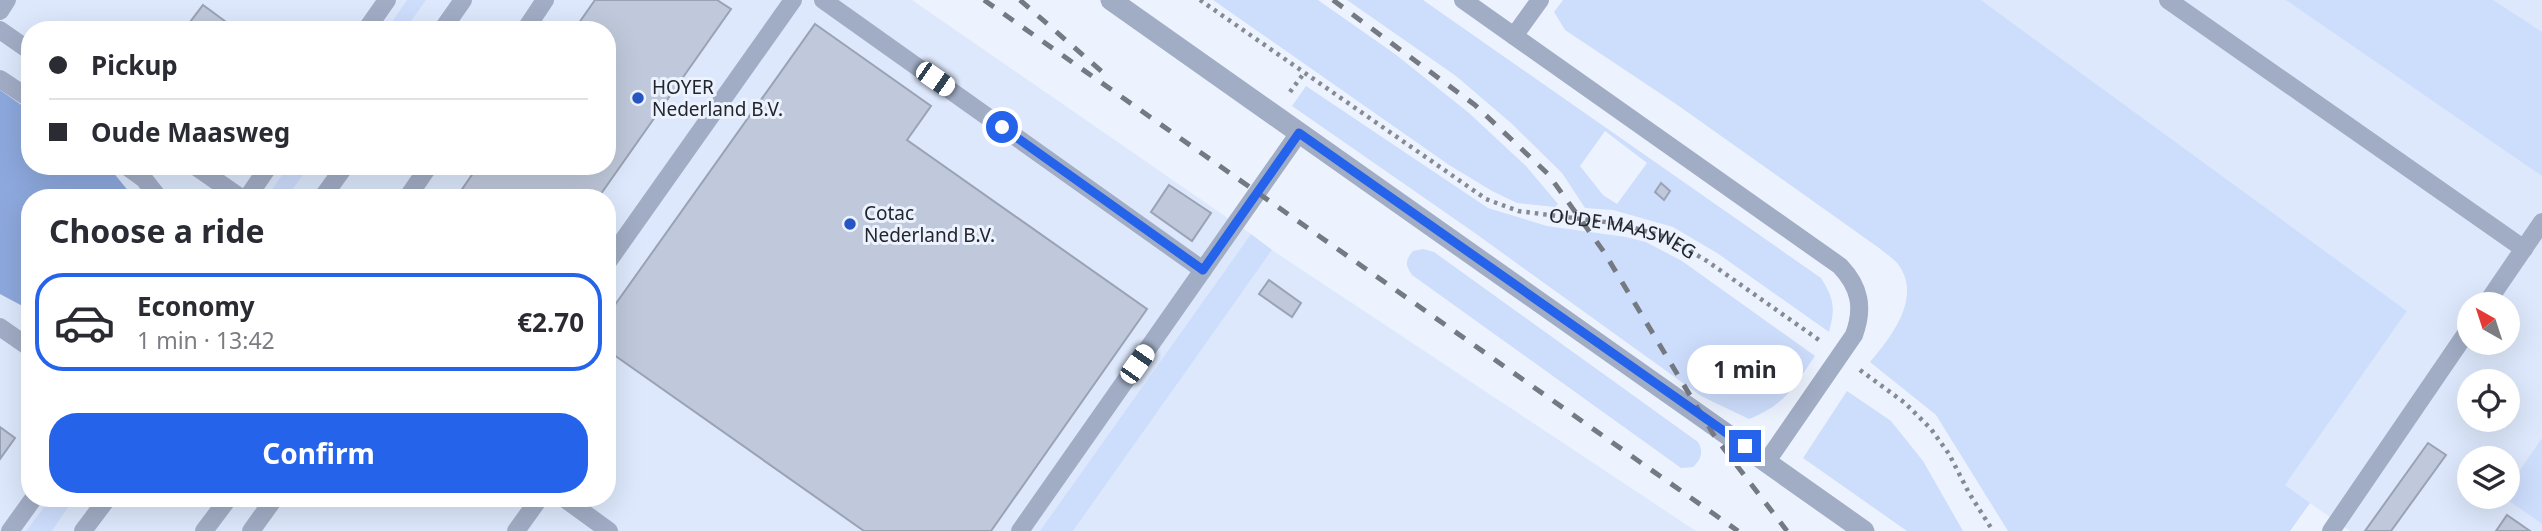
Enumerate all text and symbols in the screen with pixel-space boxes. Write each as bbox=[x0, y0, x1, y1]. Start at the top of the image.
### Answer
text: Pickup bbox=[91, 47, 178, 83]
car bbox=[912, 58, 959, 100]
place label: HOYER Nederland B.V. bbox=[652, 74, 783, 122]
marker: HOYER Nederland B.V. bbox=[630, 90, 646, 106]
route start bbox=[986, 111, 1018, 143]
text: Oude Maasweg bbox=[91, 114, 290, 150]
place label: Cotac Nederland B.V. bbox=[864, 200, 995, 248]
street label: OUDE MAASWEG bbox=[1547, 202, 1701, 265]
text: Choose a ride bbox=[49, 209, 265, 252]
marker: Cotac Nederland B.V. bbox=[842, 216, 858, 232]
text: Economy bbox=[137, 288, 255, 324]
icon: car bbox=[53, 291, 116, 354]
north arrow bbox=[2457, 292, 2520, 355]
map controls bbox=[2457, 292, 2520, 509]
text: €2.70 bbox=[517, 304, 584, 340]
text: 1 min · 13:42 bbox=[137, 324, 275, 356]
car bbox=[1117, 341, 1158, 387]
callout: 1 min bbox=[1687, 344, 1803, 394]
text: 1 min bbox=[1713, 353, 1777, 385]
button: locate bbox=[2457, 369, 2520, 432]
button: Confirm bbox=[49, 413, 588, 493]
route end bbox=[1729, 430, 1761, 462]
button: layers bbox=[2457, 446, 2520, 509]

